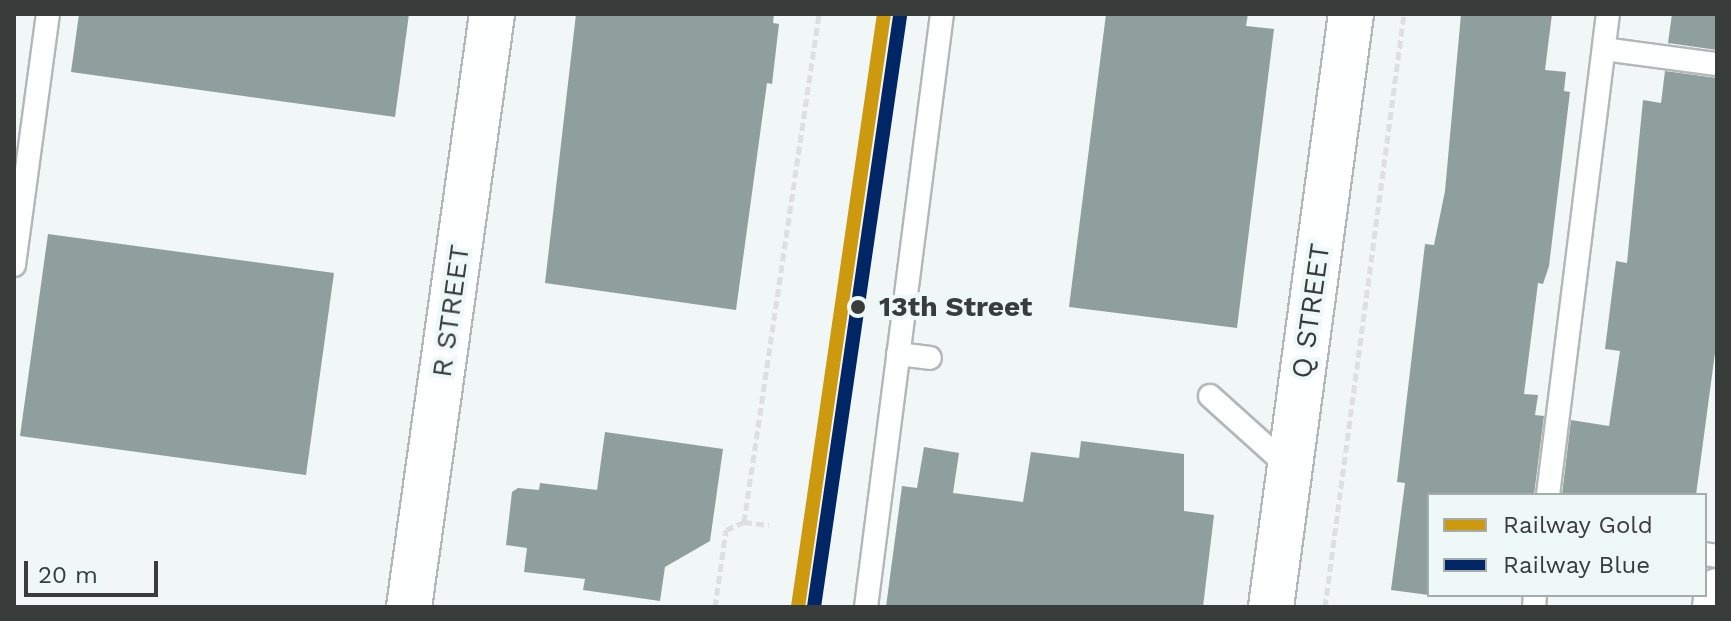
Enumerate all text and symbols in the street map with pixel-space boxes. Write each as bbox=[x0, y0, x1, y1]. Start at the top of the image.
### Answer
street label: Q STREET bbox=[1285, 241, 1337, 381]
street label: R STREET bbox=[425, 243, 477, 379]
place label: 13th Street bbox=[879, 290, 1032, 324]
marker: 13th Street bbox=[844, 293, 872, 321]
legend bbox=[1427, 493, 1707, 597]
text: Railway Gold bbox=[1503, 511, 1653, 539]
scale bar bbox=[28, 545, 162, 595]
text: Railway Blue bbox=[1503, 551, 1650, 579]
text: 20 m bbox=[38, 561, 98, 589]

